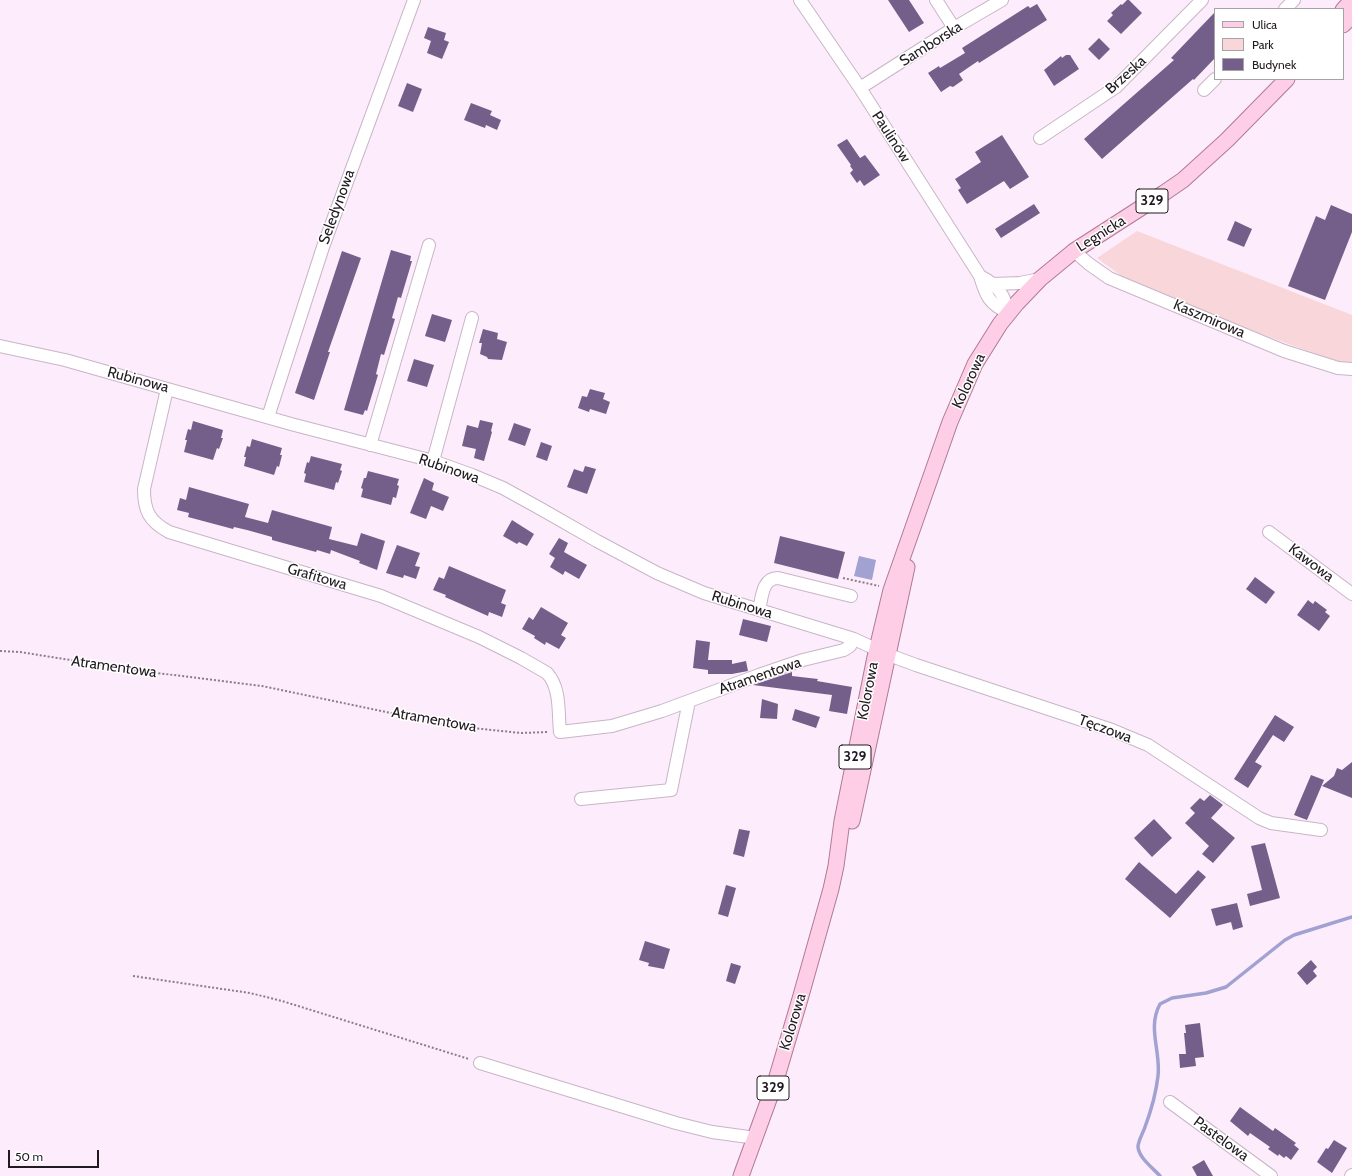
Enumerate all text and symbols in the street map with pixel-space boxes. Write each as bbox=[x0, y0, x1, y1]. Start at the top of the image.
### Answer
legend bbox=[1214, 8, 1344, 80]
text: Ulica bbox=[1252, 17, 1277, 32]
street label: Samborska bbox=[896, 18, 966, 70]
text: Park bbox=[1252, 37, 1274, 52]
street label: Brzeska bbox=[1102, 52, 1150, 98]
text: Budynek bbox=[1252, 57, 1296, 72]
street label: Paulinów bbox=[868, 108, 914, 166]
street label: Seledynowa bbox=[315, 167, 359, 247]
road number: 329 bbox=[1136, 189, 1168, 213]
street label: Legnicka bbox=[1073, 212, 1129, 256]
street label: Kaszmirowa bbox=[1170, 296, 1248, 342]
street label: Kolorowa bbox=[948, 351, 990, 411]
street label: Rubinowa bbox=[105, 363, 171, 397]
street label: Rubinowa bbox=[416, 450, 482, 488]
street label: Kawowa bbox=[1285, 540, 1337, 586]
street label: Grafitowa bbox=[285, 560, 349, 594]
street label: Rubinowa bbox=[709, 587, 775, 623]
street label: Atramentowa bbox=[70, 652, 158, 682]
street label: Atramentowa bbox=[716, 653, 804, 699]
street label: Kolorowa bbox=[854, 660, 882, 722]
street label: Atramentowa bbox=[390, 704, 478, 736]
street label: Tęczowa bbox=[1076, 711, 1134, 747]
road number: 329 bbox=[839, 745, 871, 769]
street label: Kolorowa bbox=[776, 991, 810, 1053]
road number: 329 bbox=[757, 1076, 789, 1100]
street label: Pastelowa bbox=[1190, 1113, 1252, 1165]
scale bar bbox=[10, 1142, 101, 1168]
text: 50 m bbox=[15, 1149, 43, 1164]

